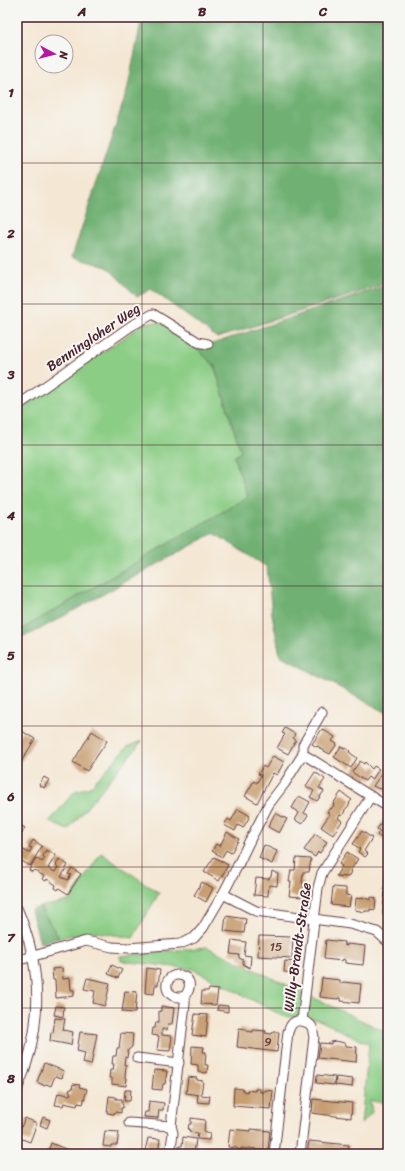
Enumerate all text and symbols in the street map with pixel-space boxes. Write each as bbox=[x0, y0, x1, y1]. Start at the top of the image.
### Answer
text: A bbox=[77, 0, 86, 23]
text: B bbox=[198, 0, 207, 23]
text: C bbox=[318, 0, 328, 23]
north arrow bbox=[34, 34, 74, 74]
text: N bbox=[53, 49, 73, 60]
text: 1 bbox=[8, 81, 14, 104]
text: 2 bbox=[6, 222, 15, 245]
street label: Benningloher Weg bbox=[41, 296, 146, 378]
text: 3 bbox=[6, 363, 15, 386]
text: 4 bbox=[6, 504, 16, 527]
text: 5 bbox=[7, 644, 15, 667]
text: 6 bbox=[6, 785, 15, 808]
street label: Willy-Brandt-Straße bbox=[276, 881, 319, 1013]
text: 7 bbox=[7, 926, 16, 949]
house number: 15 bbox=[270, 936, 282, 958]
house number: 9 bbox=[264, 1031, 272, 1053]
text: 8 bbox=[6, 1067, 15, 1090]

